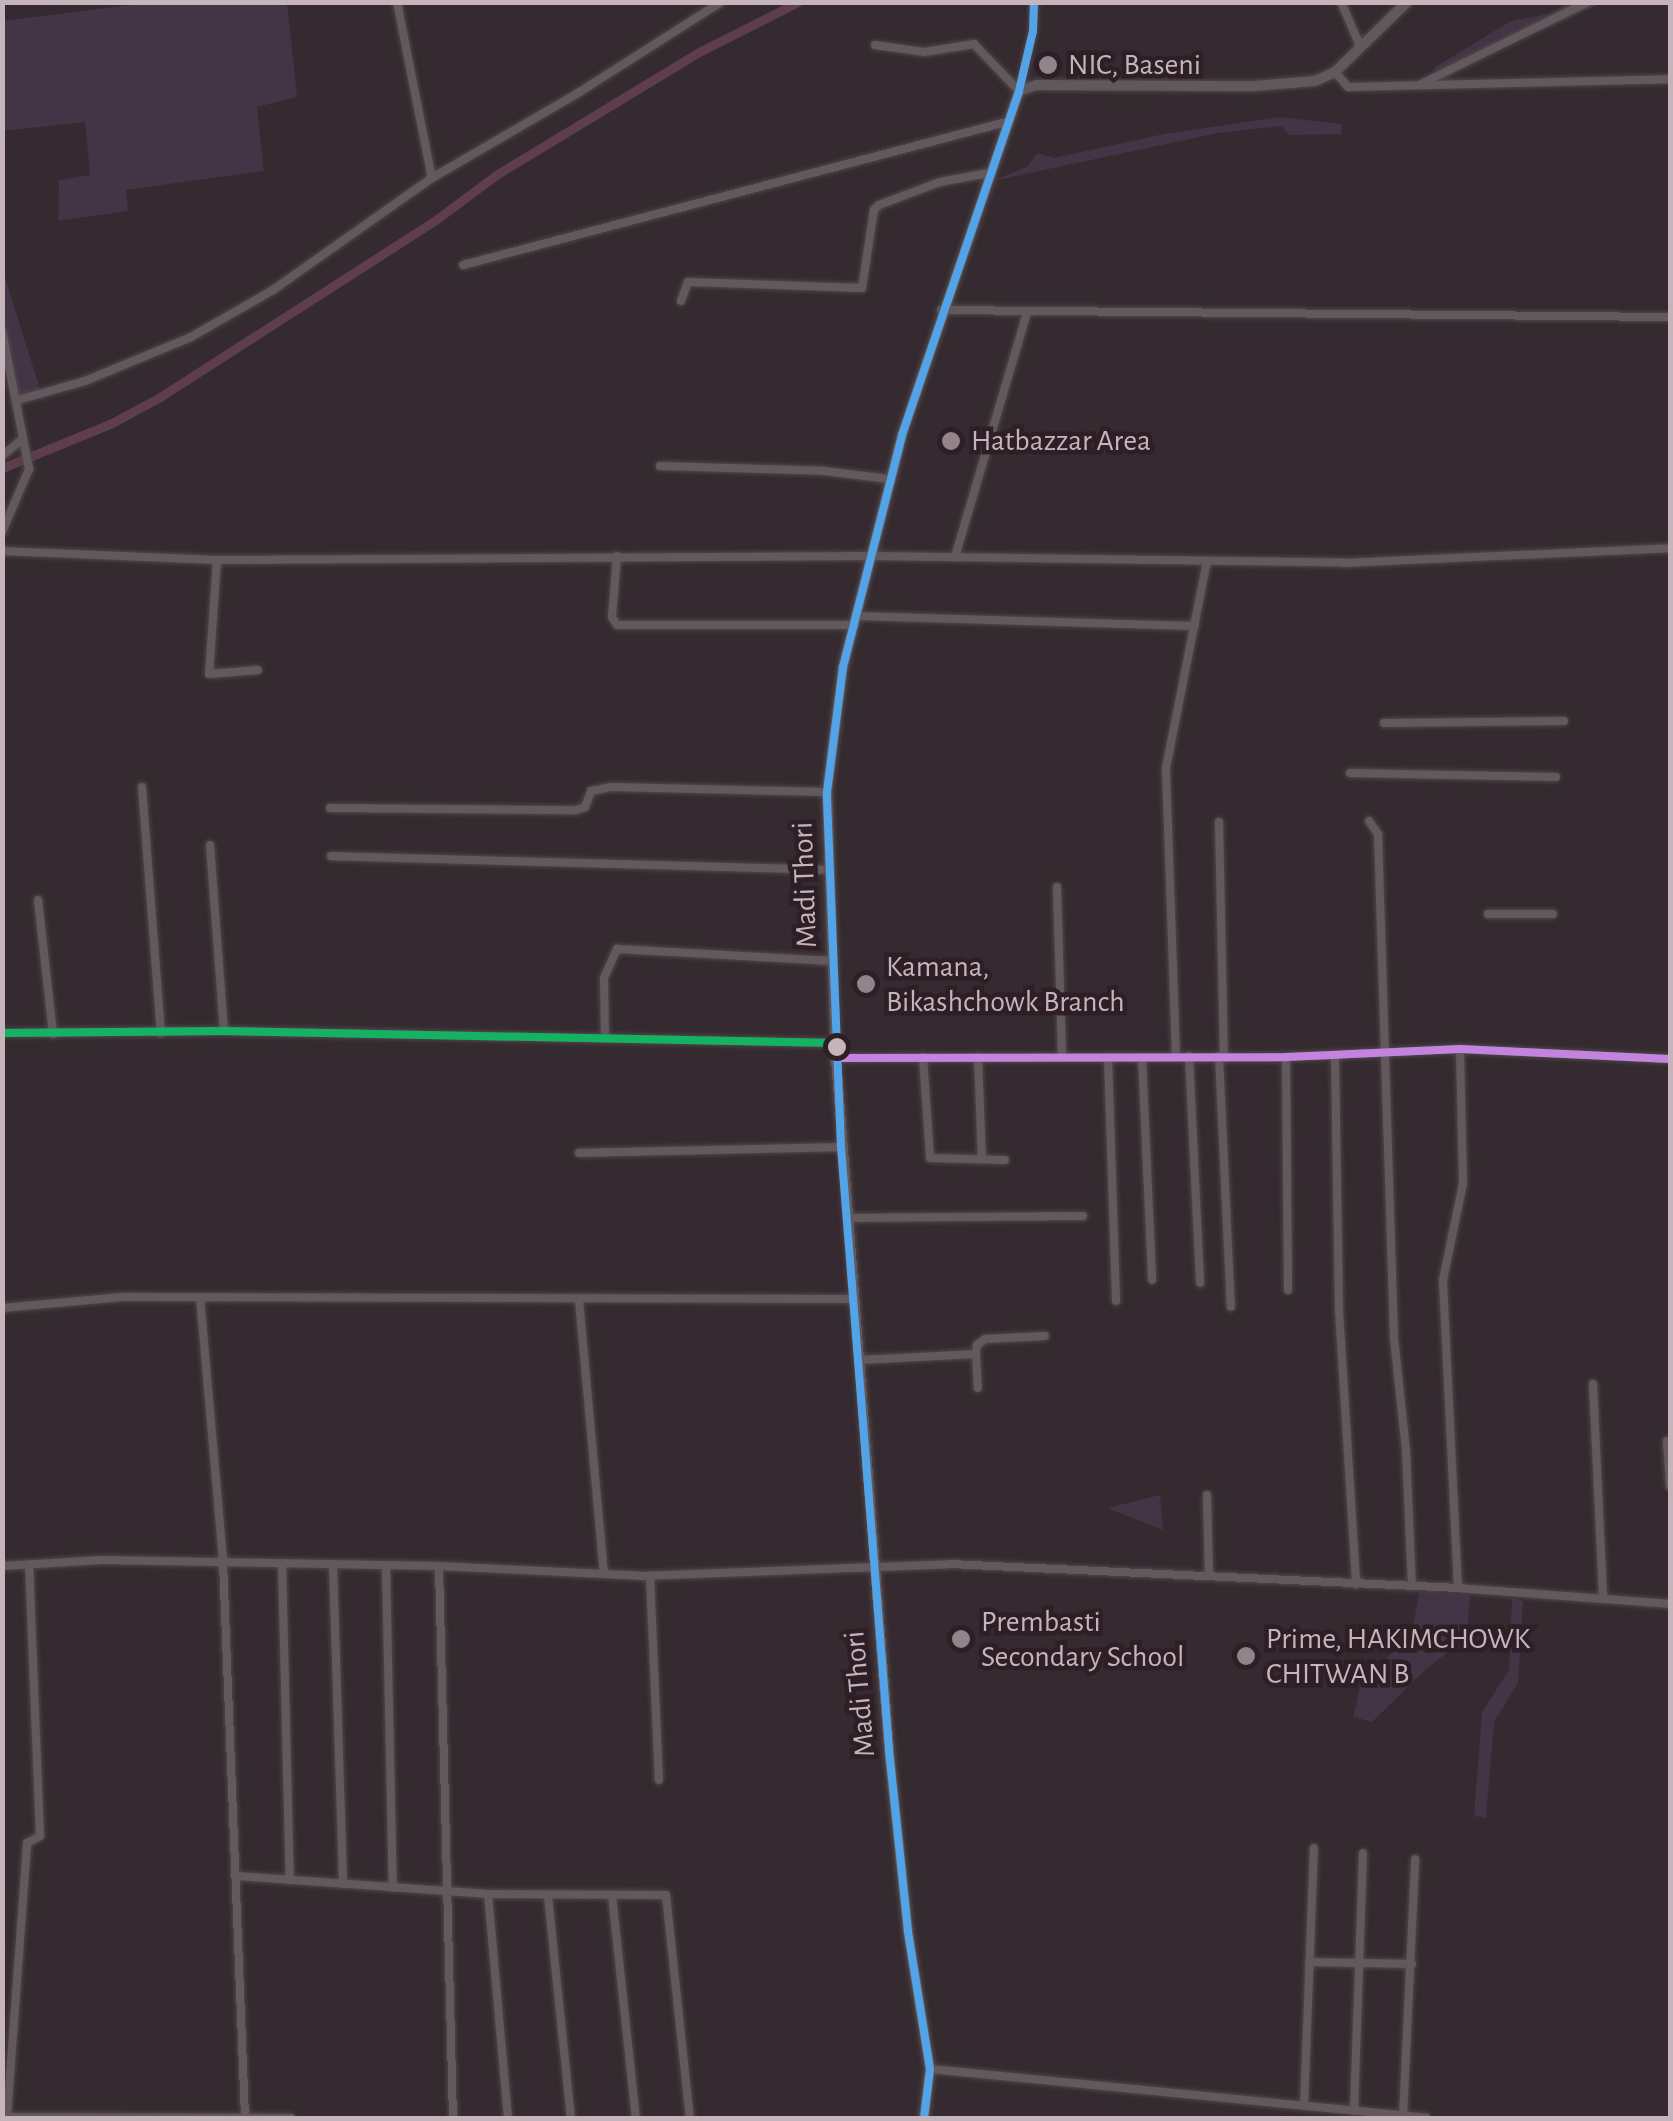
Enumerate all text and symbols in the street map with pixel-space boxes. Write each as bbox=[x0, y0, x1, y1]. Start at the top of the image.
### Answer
place label: NIC, Baseni bbox=[1068, 47, 1201, 83]
marker: NIC, Baseni bbox=[1037, 54, 1059, 76]
place label: Hatbazzar Area bbox=[971, 423, 1151, 459]
marker: Hatbazzar Area bbox=[940, 430, 962, 452]
street label: Madi Thori bbox=[785, 821, 825, 949]
place label: Kamana, Bikashchowk Branch bbox=[886, 949, 1125, 1020]
marker: Kamana, Bikashchowk Branch bbox=[855, 973, 877, 995]
unlabelled marker bbox=[827, 1037, 847, 1057]
place label: Prembasti Secondary School bbox=[981, 1604, 1184, 1674]
place label: Prime, HAKIMCHOWK CHITWAN B bbox=[1266, 1621, 1530, 1692]
marker: Prembasti Secondary School bbox=[950, 1628, 972, 1650]
street label: Madi Thori bbox=[837, 1630, 883, 1758]
marker: Prime, HAKIMCHOWK CHITWAN B bbox=[1235, 1645, 1257, 1667]

